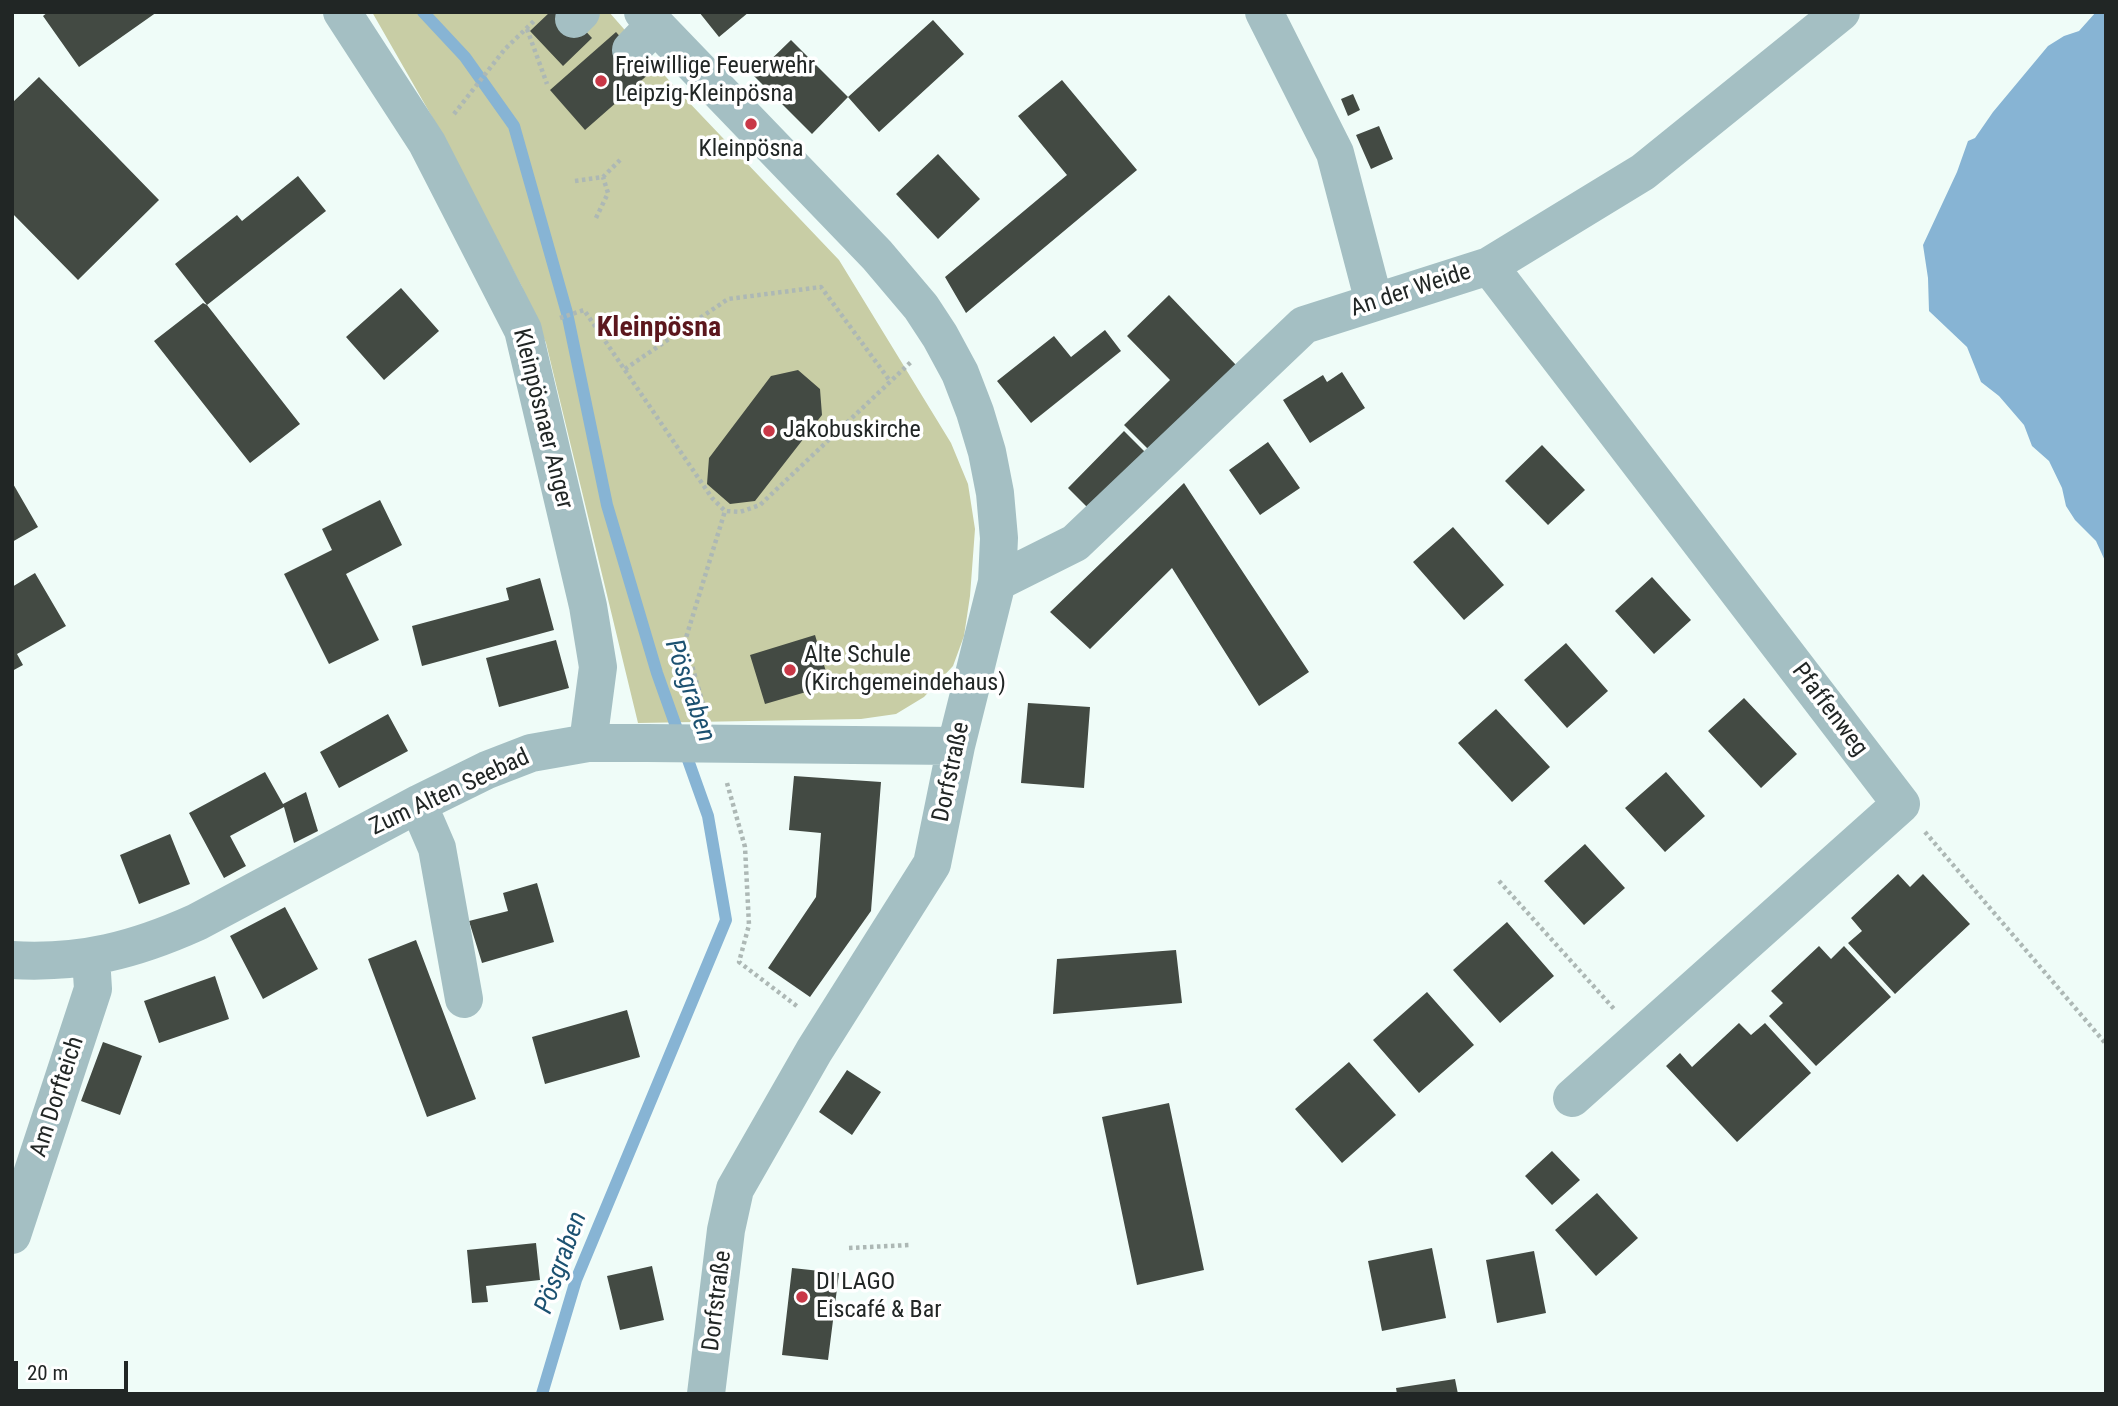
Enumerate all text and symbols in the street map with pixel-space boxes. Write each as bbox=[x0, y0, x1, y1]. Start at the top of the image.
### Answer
place label: Freiwillige Feuerwehr Leipzig-Kleinpösna bbox=[615, 53, 815, 109]
marker: Freiwillige Feuerwehr Leipzig-Kleinpösna bbox=[593, 73, 609, 89]
marker: Kleinpösna bbox=[743, 116, 759, 132]
place label: Kleinpösna bbox=[699, 136, 803, 164]
street label: An der Weide bbox=[1347, 258, 1475, 324]
district label: Kleinpösna bbox=[597, 312, 721, 346]
street label: Kleinpösnaer Anger bbox=[506, 326, 578, 512]
place label: Jakobuskirche bbox=[783, 417, 921, 445]
marker: Jakobuskirche bbox=[761, 423, 777, 439]
water label: Pösgraben bbox=[657, 636, 721, 746]
place label: Alte Schule (Kirchgemeindehaus) bbox=[804, 642, 1006, 698]
street label: Pfaffenweg bbox=[1785, 658, 1873, 762]
marker: Alte Schule (Kirchgemeindehaus) bbox=[782, 662, 798, 678]
street label: Dorfstraße bbox=[927, 720, 977, 824]
street label: Zum Alten Seebad bbox=[366, 743, 534, 843]
street label: Am Dorfteich bbox=[25, 1033, 91, 1161]
water label: Pösgraben bbox=[529, 1208, 595, 1318]
street label: Dorfstraße bbox=[698, 1249, 738, 1353]
place label: DI LAGO Eiscafé & Bar bbox=[816, 1269, 942, 1325]
marker: DI LAGO Eiscafé & Bar bbox=[794, 1289, 810, 1305]
scale bar bbox=[18, 1346, 131, 1390]
text: 20 m bbox=[27, 1361, 68, 1385]

